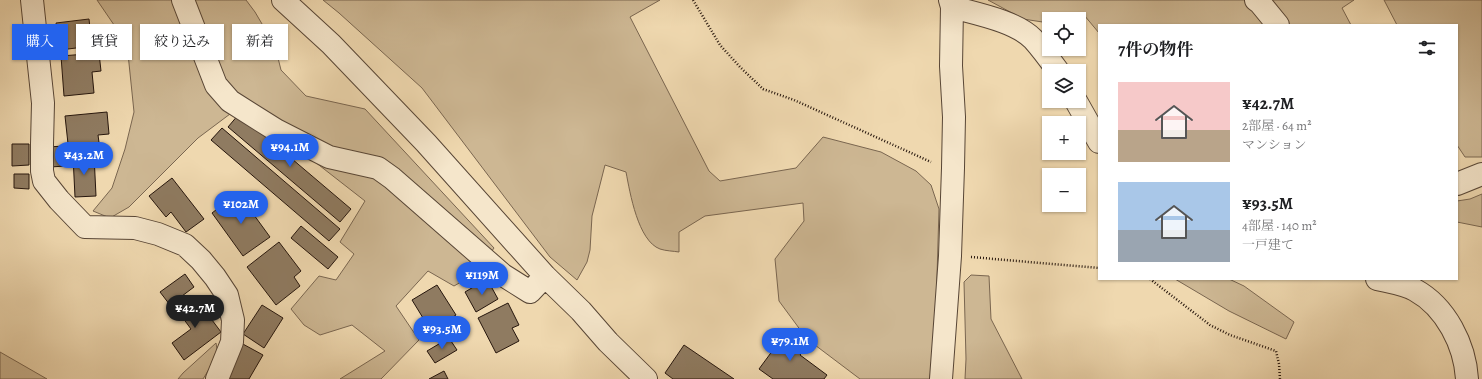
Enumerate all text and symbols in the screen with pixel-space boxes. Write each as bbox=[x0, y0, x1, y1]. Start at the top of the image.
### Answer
map controls bbox=[1042, 12, 1086, 212]
button: locate bbox=[1042, 12, 1086, 56]
chip: 購入 bbox=[12, 24, 68, 60]
chip: 賃貸 bbox=[76, 24, 132, 60]
chip: 絞り込み bbox=[140, 24, 224, 60]
chip: 新着 bbox=[232, 24, 288, 60]
icon: filters bbox=[1416, 37, 1438, 59]
text: 7件の物件 bbox=[1118, 38, 1193, 61]
button: layers bbox=[1042, 64, 1086, 108]
text: ¥42.7M bbox=[1242, 92, 1294, 115]
icon: home bbox=[1150, 98, 1198, 146]
button: + bbox=[1042, 116, 1086, 160]
text: 2部屋 · 64 m² bbox=[1242, 117, 1311, 134]
pin: ¥94.1M bbox=[257, 134, 323, 168]
text: マンション bbox=[1242, 136, 1306, 153]
text: ¥94.1M bbox=[271, 138, 309, 155]
pin: ¥43.2M bbox=[51, 142, 117, 176]
text: ¥43.2M bbox=[64, 146, 104, 163]
button: − bbox=[1042, 168, 1086, 212]
pin: ¥102M bbox=[213, 191, 269, 225]
text: ¥93.5M bbox=[1242, 192, 1293, 215]
text: ¥102M bbox=[223, 195, 259, 212]
icon: home bbox=[1150, 198, 1198, 246]
text: 4部屋 · 140 m² bbox=[1242, 217, 1317, 234]
text: 一戸建て bbox=[1242, 236, 1294, 253]
pin: ¥119M bbox=[454, 262, 510, 296]
text: ¥119M bbox=[465, 266, 499, 283]
pin: ¥42.7M bbox=[162, 295, 228, 329]
text: ¥42.7M bbox=[175, 299, 215, 316]
pin: ¥93.5M bbox=[409, 316, 475, 350]
text: ¥93.5M bbox=[422, 320, 462, 337]
pin: ¥79.1M bbox=[757, 328, 823, 362]
text: ¥79.1M bbox=[771, 332, 809, 349]

